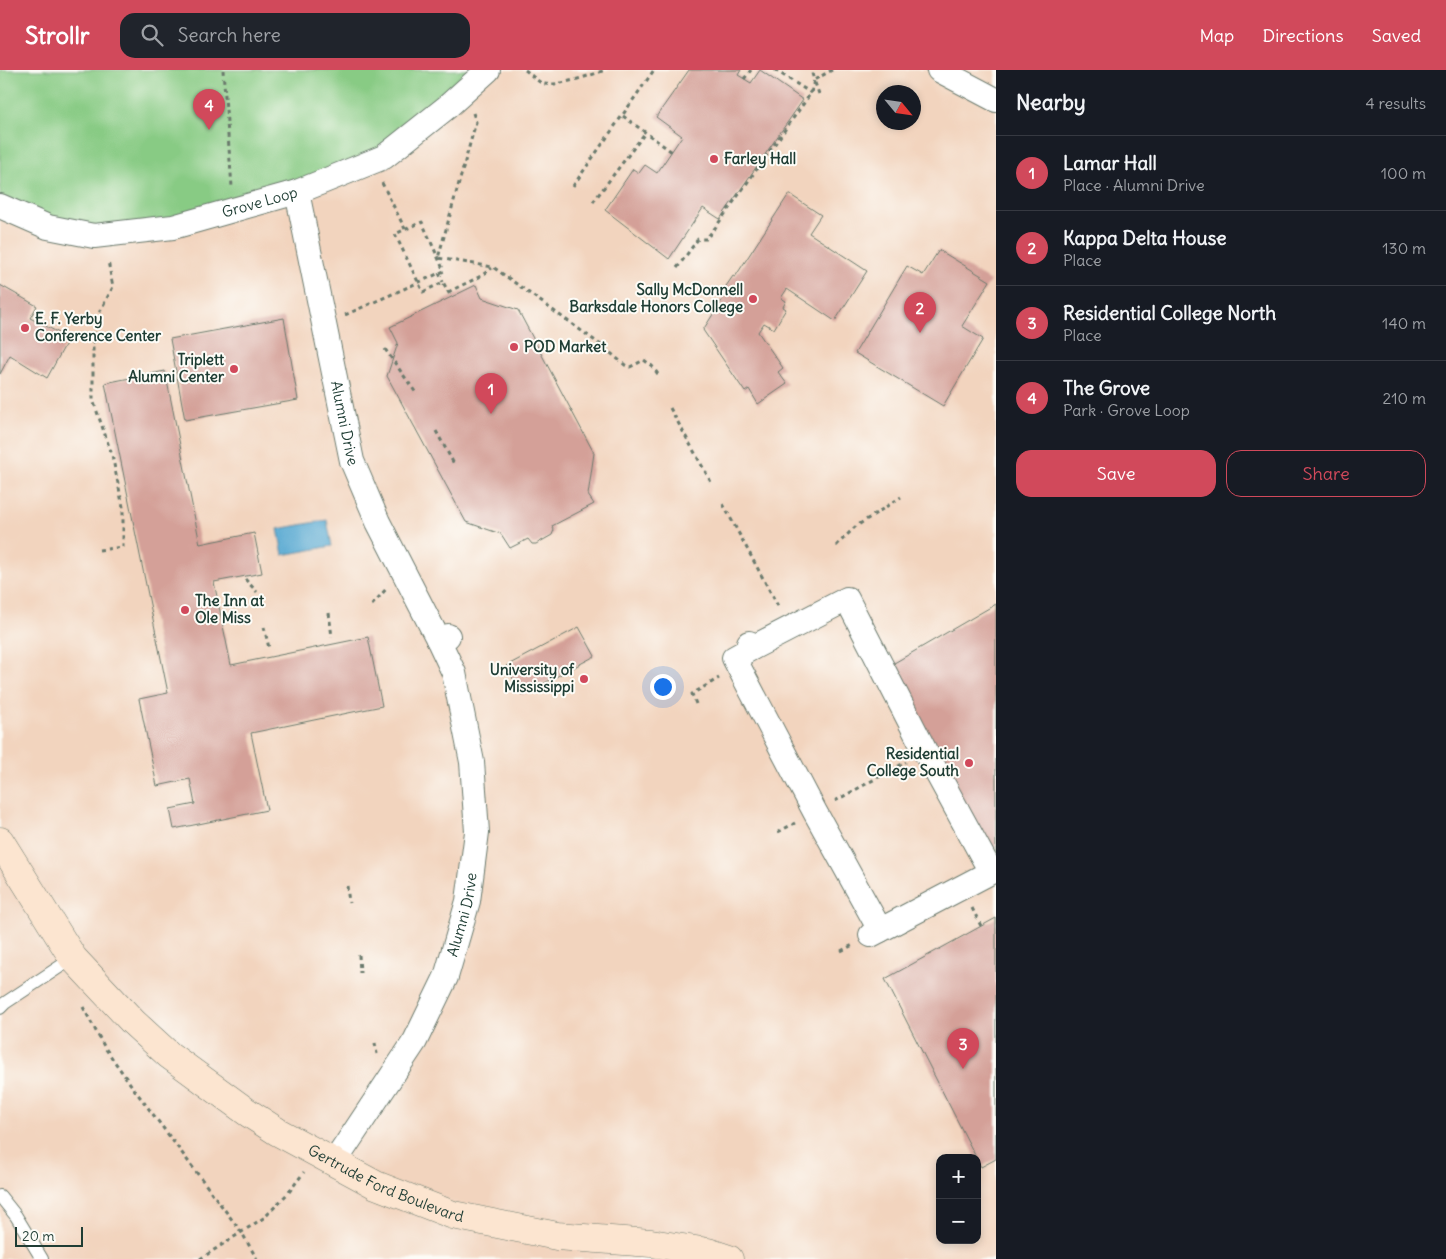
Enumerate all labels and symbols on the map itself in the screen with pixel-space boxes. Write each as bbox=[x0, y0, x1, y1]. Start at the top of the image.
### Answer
north arrow bbox=[876, 85, 921, 130]
pin: 4 bbox=[193, 89, 225, 130]
place label: Farley Hall bbox=[724, 149, 796, 169]
marker: Farley Hall bbox=[708, 153, 720, 165]
street label: Grove Loop bbox=[220, 182, 300, 222]
place label: Sally McDonnell Barksdale Honors College bbox=[569, 280, 743, 317]
pin: 2 bbox=[904, 292, 936, 333]
marker: Sally McDonnell Barksdale Honors College bbox=[747, 293, 759, 305]
place label: E. F. Yerby Conference Center bbox=[35, 309, 162, 345]
marker: E. F. Yerby Conference Center bbox=[19, 322, 31, 334]
place label: POD Market bbox=[524, 337, 607, 356]
marker: POD Market bbox=[508, 341, 520, 353]
place label: Triplett Alumni Center bbox=[128, 350, 225, 386]
marker: Triplett Alumni Center bbox=[228, 363, 240, 375]
pin: 1 bbox=[475, 373, 507, 414]
street label: Alumni Drive bbox=[327, 379, 363, 469]
place label: The Inn at Ole Miss bbox=[195, 591, 265, 627]
marker: The Inn at Ole Miss bbox=[179, 604, 191, 616]
place label: University of Mississippi bbox=[490, 660, 575, 697]
marker: University of Mississippi bbox=[578, 673, 590, 685]
your location bbox=[650, 674, 676, 700]
place label: Residential College South bbox=[867, 744, 959, 781]
marker: Residential College South bbox=[963, 757, 975, 769]
street label: Alumni Drive bbox=[442, 872, 481, 959]
pin: 3 bbox=[947, 1028, 979, 1069]
street label: Gertrude Ford Boulevard bbox=[305, 1140, 465, 1226]
scale bar bbox=[15, 1224, 82, 1247]

